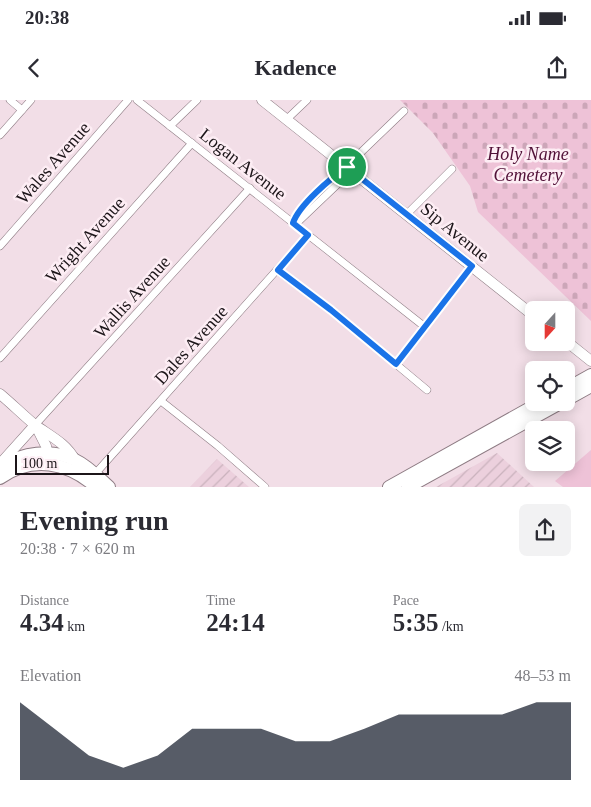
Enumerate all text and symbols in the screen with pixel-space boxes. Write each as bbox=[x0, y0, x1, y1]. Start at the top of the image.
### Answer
text: 20:38 bbox=[25, 7, 69, 28]
icon: back bbox=[20, 54, 48, 82]
icon: share bbox=[543, 54, 571, 82]
text: Kadence bbox=[255, 55, 336, 80]
street label: Wales Avenue bbox=[12, 118, 94, 208]
street label: Logan Avenue bbox=[196, 124, 290, 204]
park label: Holy Name Cemetery bbox=[486, 144, 569, 185]
pin bbox=[326, 146, 368, 188]
icon: arrive bbox=[333, 153, 361, 181]
street label: Wright Avenue bbox=[41, 193, 129, 287]
street label: Sip Avenue bbox=[417, 198, 493, 266]
street label: Wallis Avenue bbox=[90, 252, 174, 342]
street label: Dales Avenue bbox=[150, 301, 232, 389]
north arrow bbox=[525, 301, 575, 351]
map controls bbox=[525, 301, 575, 471]
button: locate bbox=[525, 361, 575, 411]
button: layers bbox=[525, 421, 575, 471]
scale bar bbox=[15, 452, 109, 475]
text: 100 m bbox=[22, 456, 57, 471]
button: share bbox=[519, 504, 571, 556]
text: Evening run bbox=[20, 505, 169, 536]
text: 20:38 · 7 × 620 m bbox=[20, 540, 135, 557]
text: Distance bbox=[20, 593, 69, 608]
text: Time bbox=[206, 593, 235, 608]
text: Pace bbox=[393, 593, 419, 608]
text: 4.34 bbox=[20, 609, 64, 636]
text: 24:14 bbox=[206, 609, 265, 636]
text: 5:35 bbox=[393, 609, 438, 636]
text: km bbox=[64, 619, 85, 634]
text: /km bbox=[438, 619, 464, 634]
text: Elevation bbox=[20, 667, 81, 684]
text: 48–53 m bbox=[515, 667, 571, 684]

